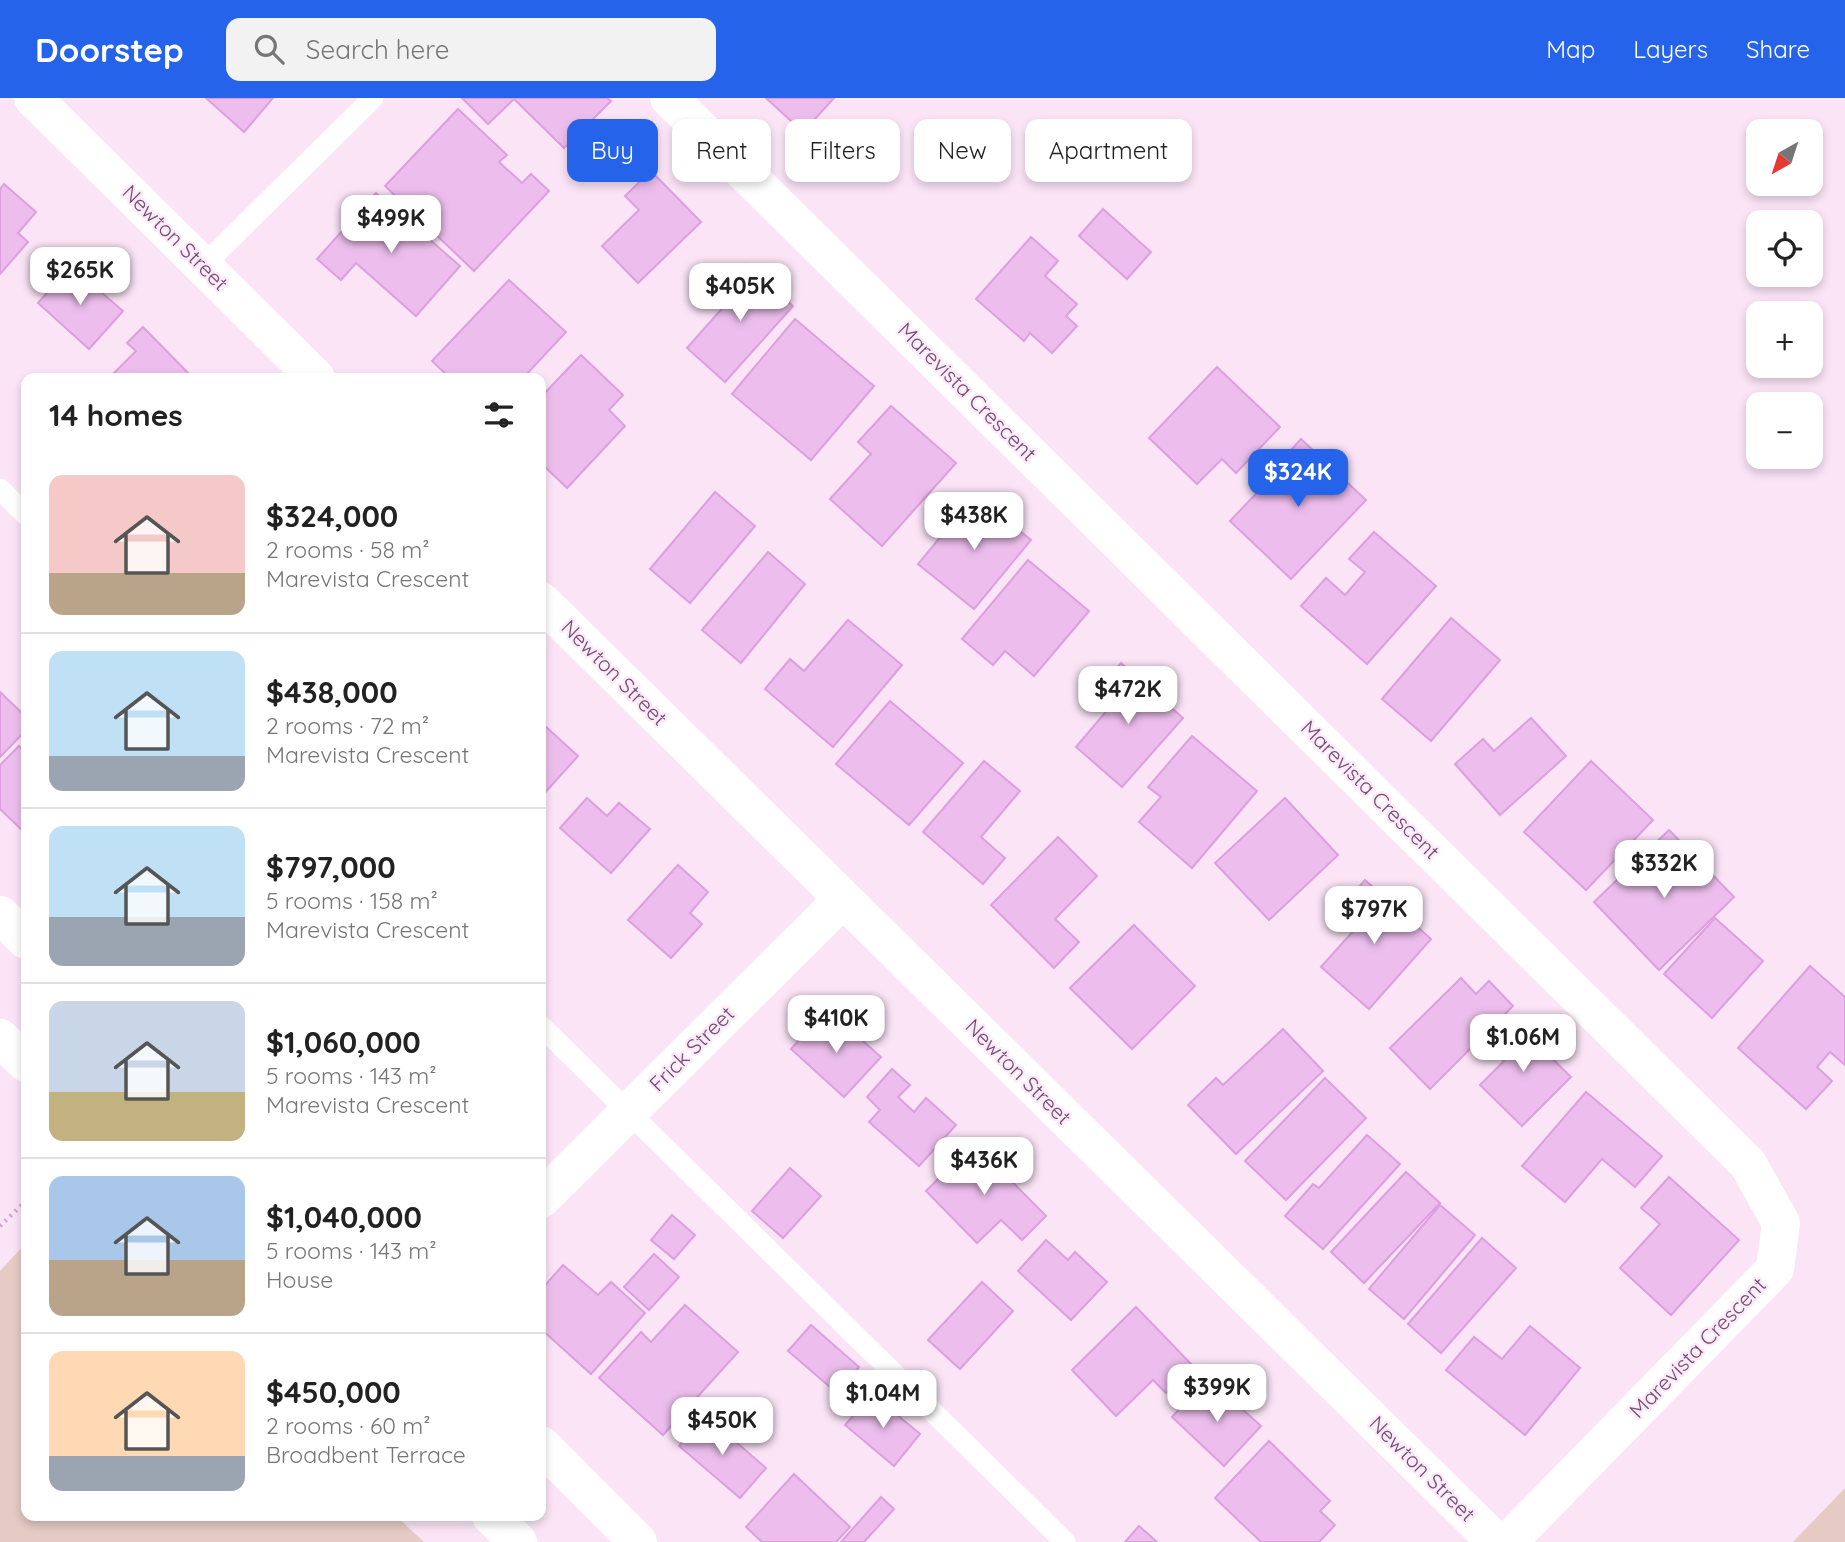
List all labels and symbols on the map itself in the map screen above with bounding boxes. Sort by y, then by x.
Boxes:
north arrow [1746,119,1824,196]
street label: Newton Street [117,179,234,296]
pin: $499K [342,195,440,255]
pin: $265K [31,248,129,307]
pin: $405K [691,264,789,323]
street label: Marevista Crescent [893,316,1043,466]
pin: $324K [1249,450,1347,509]
pin: $438K [925,492,1023,552]
street label: Newton Street [556,614,673,731]
pin: $472K [1079,666,1177,726]
street label: Marevista Crescent [1296,714,1446,864]
pin: $332K [1615,840,1713,900]
pin: $797K [1325,886,1423,946]
pin: $410K [787,996,885,1055]
street label: Frick Street [643,1000,739,1096]
street label: Newton Street [960,1013,1077,1130]
pin: $1.06M [1466,1014,1580,1074]
pin: $436K [935,1138,1033,1197]
street label: Marevista Crescent [1623,1272,1771,1423]
pin: $399K [1168,1364,1266,1424]
pin: $1.04M [826,1370,940,1430]
pin: $450K [673,1398,771,1457]
street label: Newton Street [1364,1410,1481,1527]

